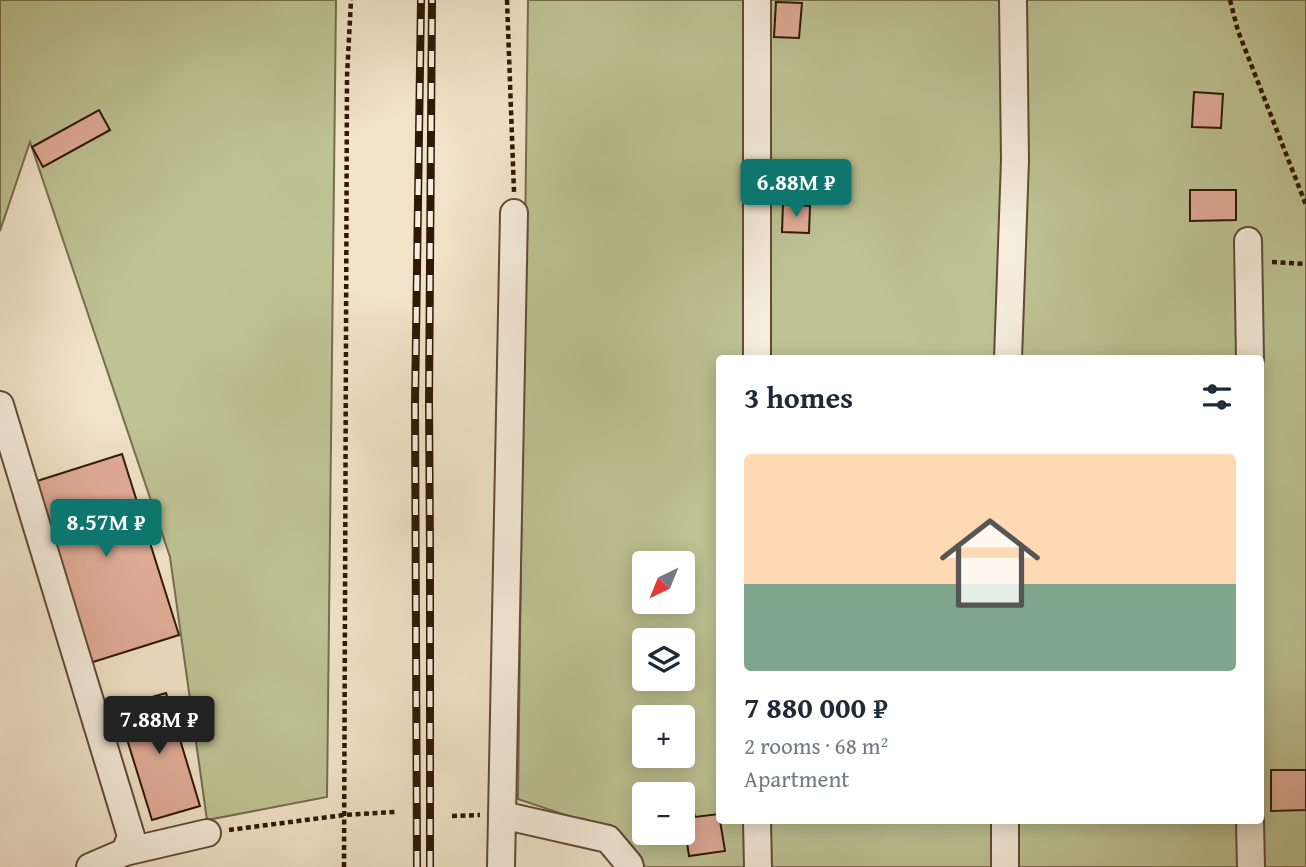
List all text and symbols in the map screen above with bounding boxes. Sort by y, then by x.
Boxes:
pin: 6.88M ₽ [731,160,861,219]
text: 6.88M ₽ [756,165,836,198]
text: 3 homes [744,375,853,419]
icon: filters [1198,378,1236,416]
pin: 8.57M ₽ [41,500,171,559]
icon: home [927,500,1053,626]
text: 8.57M ₽ [66,505,146,538]
north arrow [632,551,695,614]
map controls [632,551,695,845]
button: layers [632,628,695,691]
text: 7 880 000 ₽ [744,685,888,729]
pin: 7.88M ₽ [94,696,224,756]
text: 7.88M ₽ [119,702,199,735]
button: + [632,705,695,768]
text: 2 rooms · 68 m² [744,729,888,762]
text: Apartment [744,762,849,795]
button: − [632,782,695,845]

